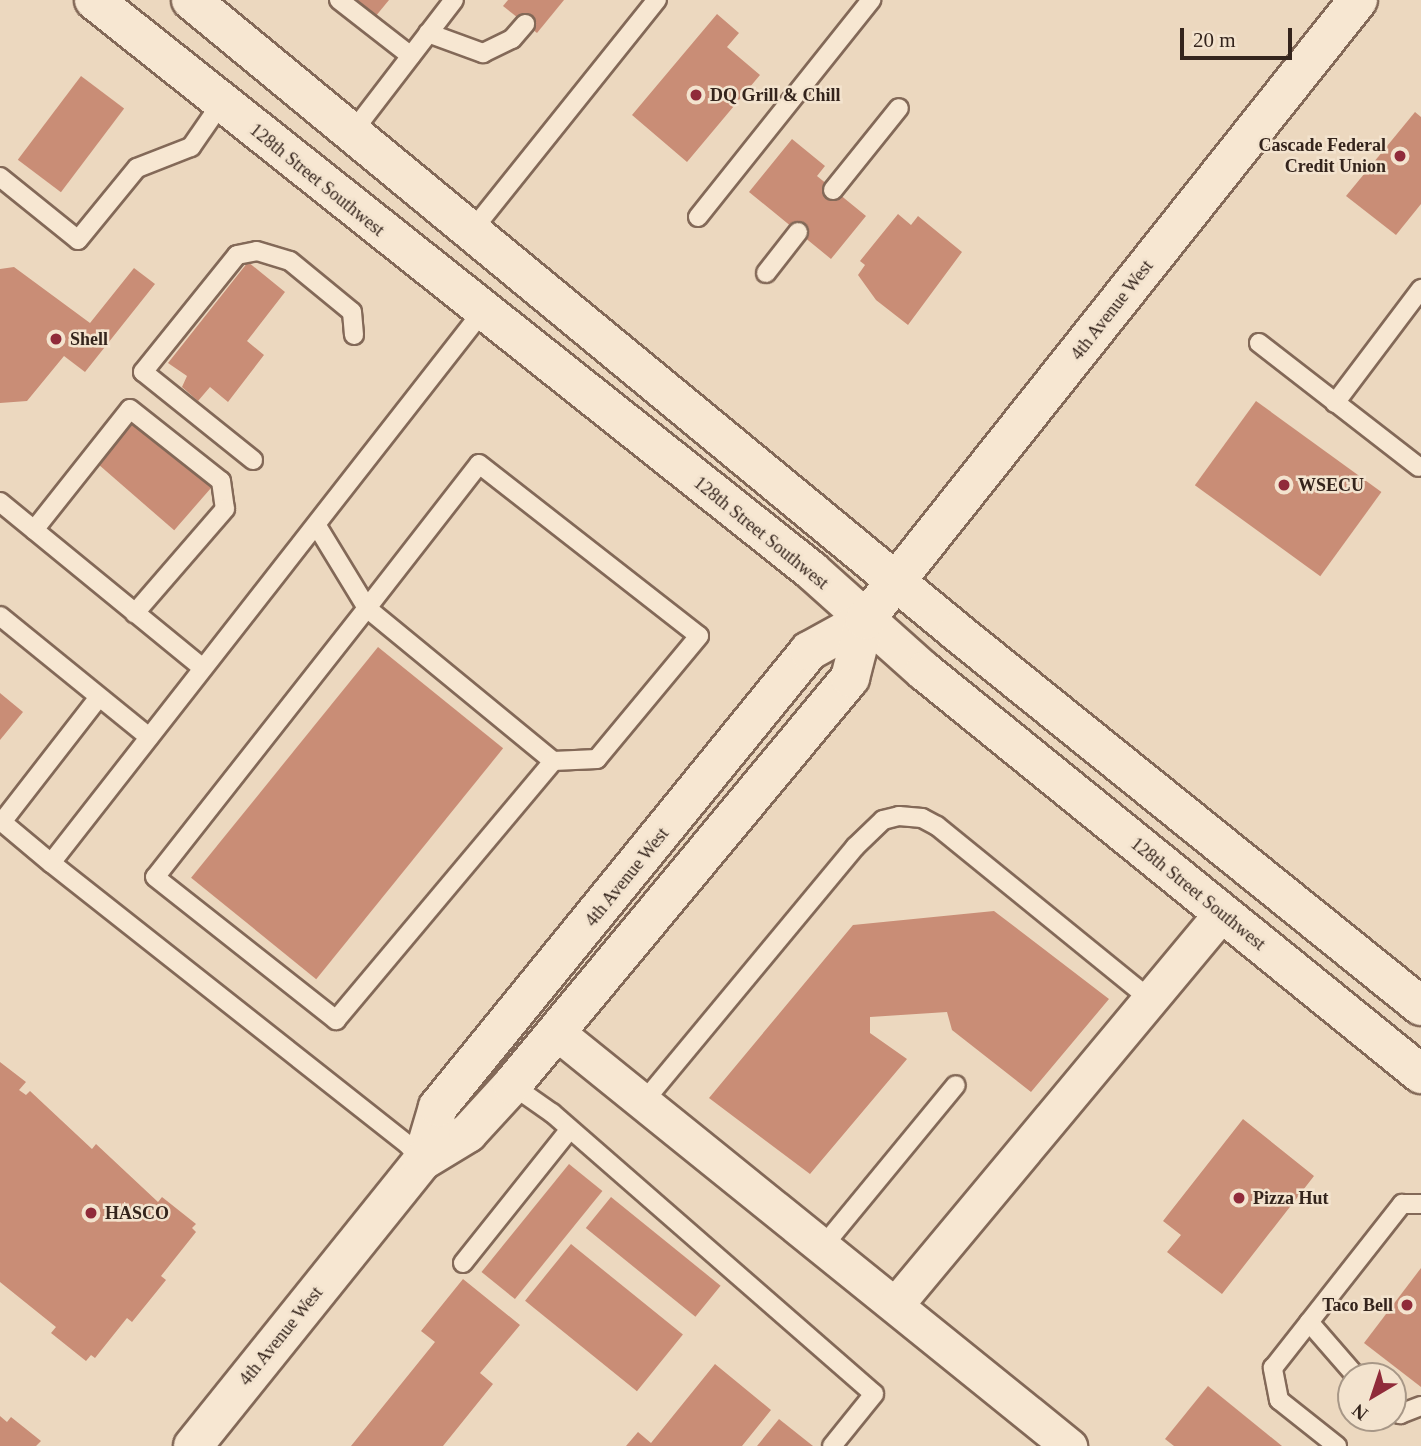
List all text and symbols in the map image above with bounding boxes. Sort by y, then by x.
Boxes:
scale bar [1183,14,1295,58]
text: 20 m [1193,28,1236,52]
place label: DQ Grill & Chill [710,84,841,106]
marker: DQ Grill & Chill [688,87,704,103]
street label: 128th Street Southwest [245,119,389,241]
place label: Cascade Federal Credit Union [1259,135,1386,178]
marker: Cascade Federal Credit Union [1392,148,1408,164]
street label: 4th Avenue West [1066,255,1158,365]
place label: Shell [70,328,108,350]
marker: Shell [48,331,64,347]
street label: 128th Street Southwest [689,472,833,594]
place label: WSECU [1298,474,1364,496]
marker: WSECU [1276,477,1292,493]
street label: 4th Avenue West [580,823,674,931]
street label: 128th Street Southwest [1126,833,1270,955]
place label: Pizza Hut [1253,1187,1328,1209]
marker: Pizza Hut [1231,1190,1247,1206]
place label: HASCO [105,1202,169,1224]
marker: HASCO [83,1205,99,1221]
street label: 4th Avenue West [234,1282,328,1390]
place label: Taco Bell [1322,1294,1393,1316]
marker: Taco Bell [1399,1297,1415,1313]
north arrow [1337,1362,1407,1432]
text: N [1348,1400,1372,1425]

